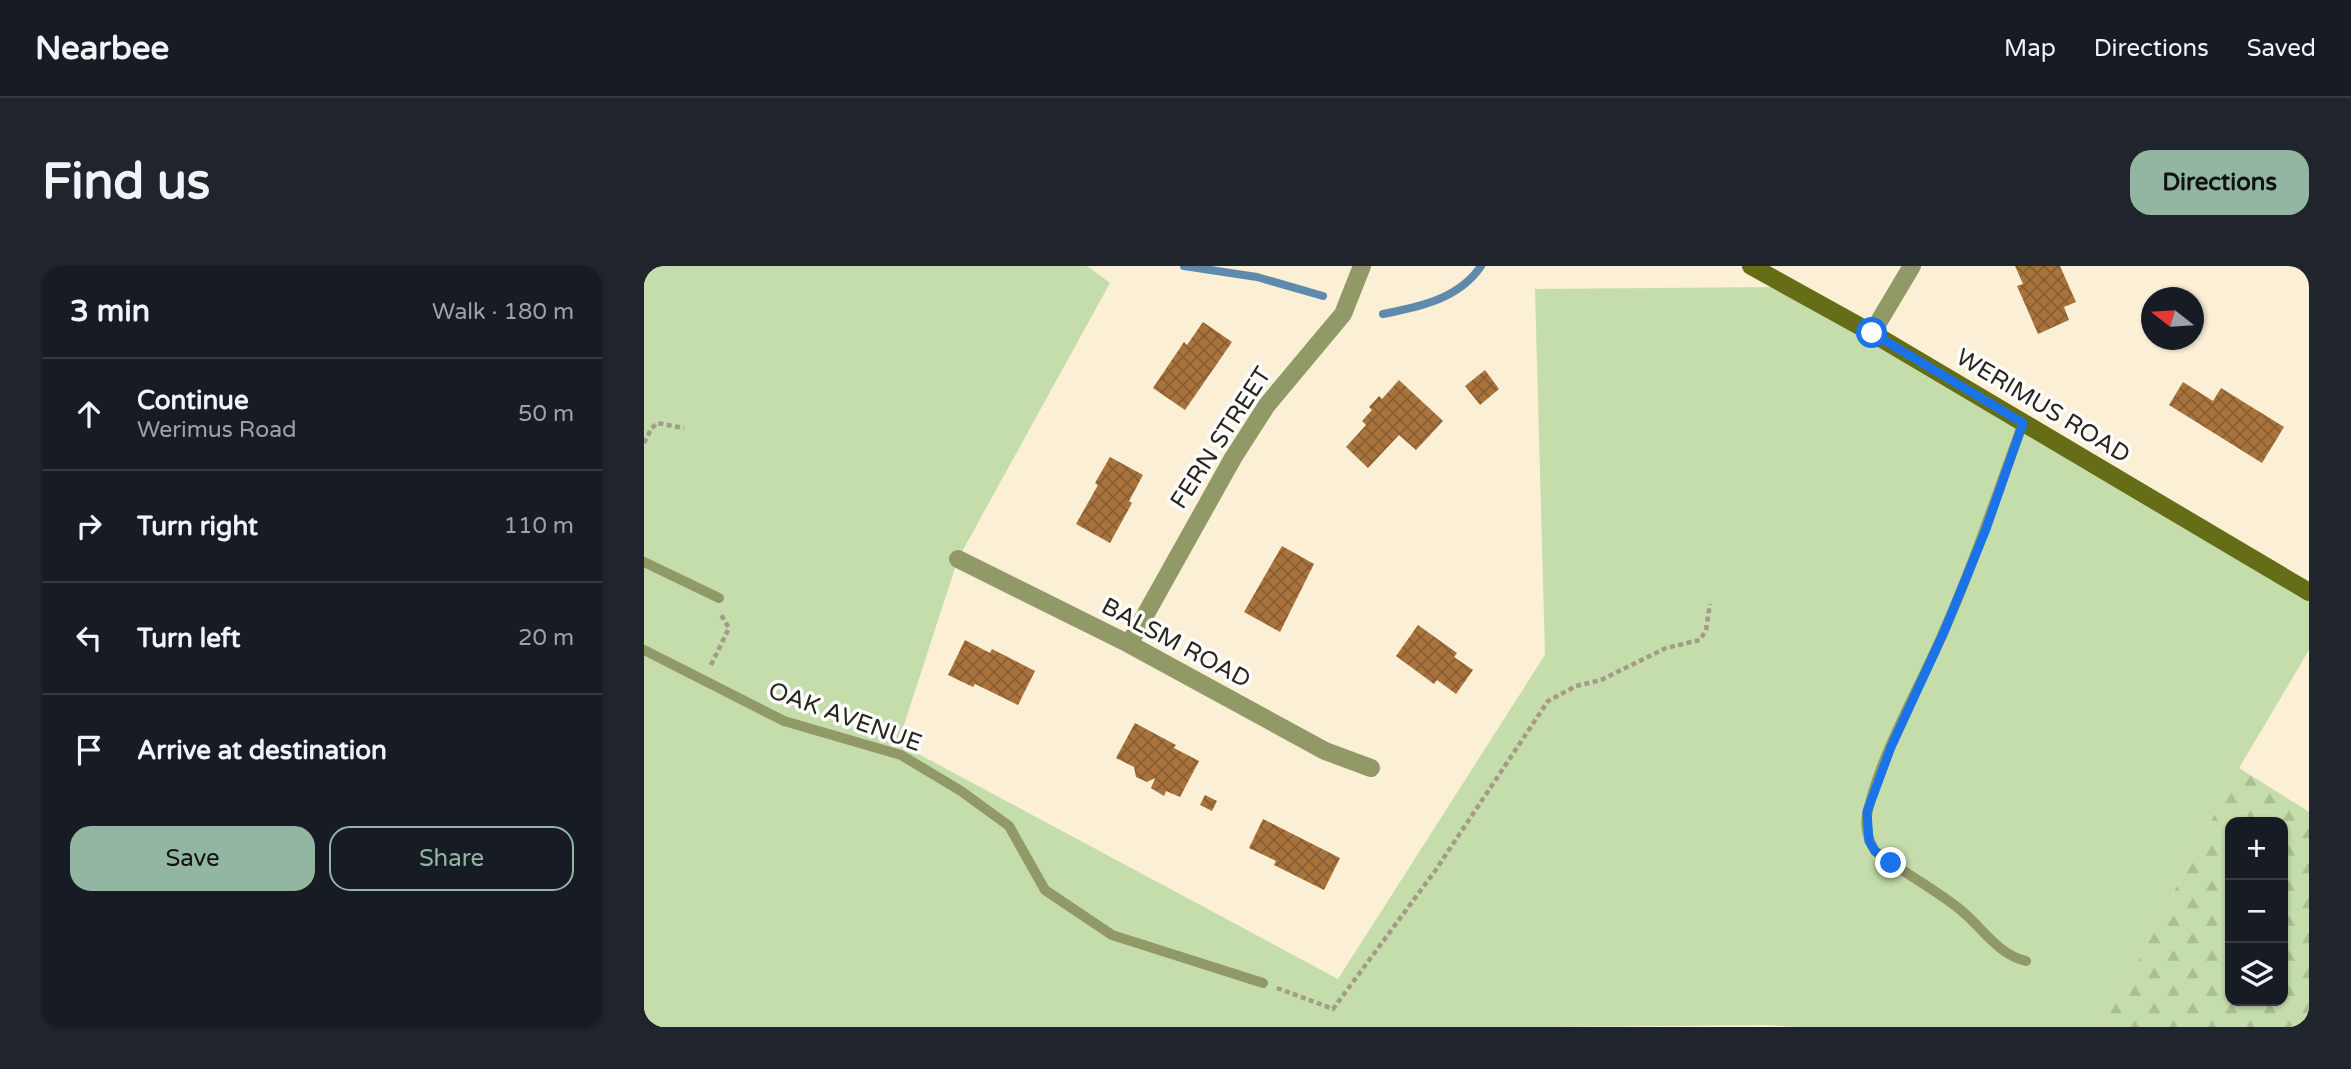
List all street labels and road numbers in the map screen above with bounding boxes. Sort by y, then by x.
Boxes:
street label: WERIMUS ROAD [1951,343,2135,469]
street label: FERN STREET [1164,361,1278,514]
street label: BALSM ROAD [1096,592,1256,694]
street label: OAK AVENUE [764,676,926,758]

